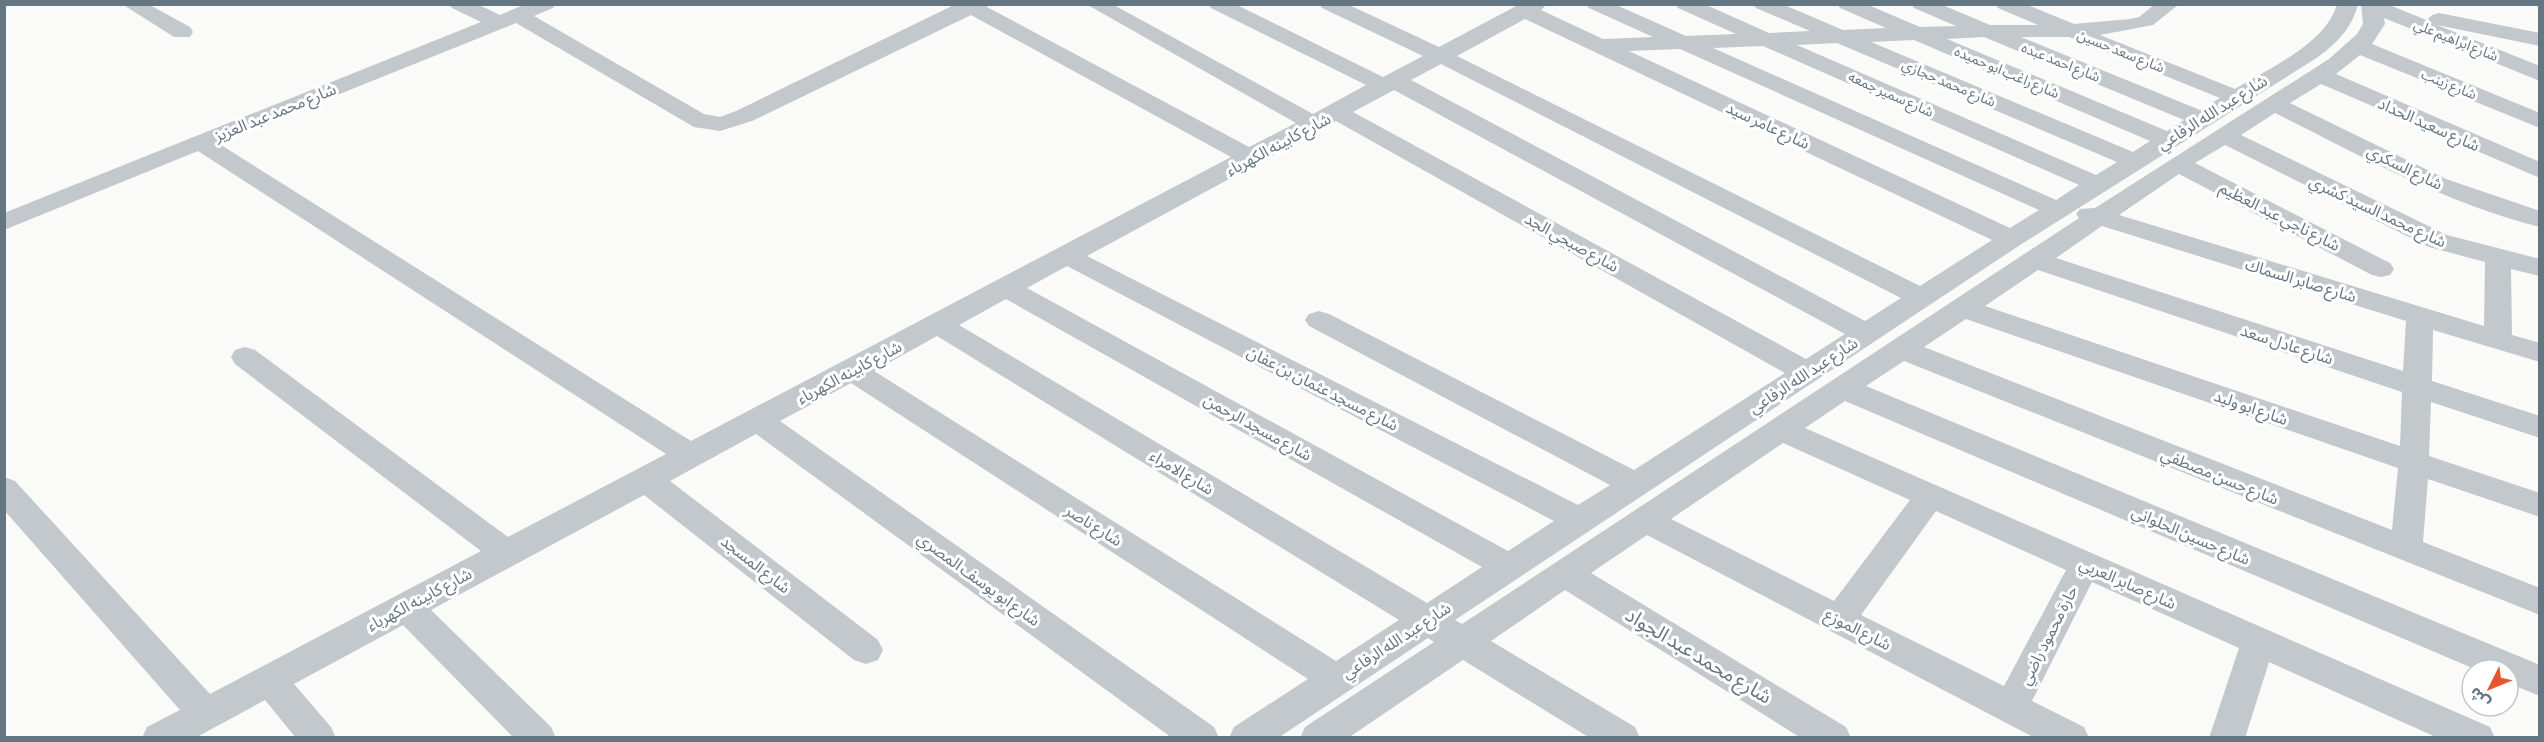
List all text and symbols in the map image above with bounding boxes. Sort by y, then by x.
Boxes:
street label: شارع ابراهيم علي [2410,16,2500,67]
street label: شارع سعد حسين [2074,26,2167,79]
street label: شارع احمد عبده [2018,39,2103,88]
street label: شارع راغب ابو حميده [1951,43,2062,104]
street label: شارع محمد حجازي [1899,56,1998,113]
street label: شارع زينب [2418,66,2479,105]
street label: شارع سمير جمعه [1845,68,1936,123]
street label: شارع عبد الله الرفاعي [2154,71,2272,156]
street label: شارع محمد عبد العزيز [211,79,340,149]
street label: شارع سعيد الحداد [2374,94,2482,158]
street label: شارع عامر سيد [1722,98,1813,156]
street label: شارع كابينه الكهرباء [1223,109,1335,183]
street label: شارع السكري [2363,141,2446,197]
street label: شارع محمد السيد كشري [2305,171,2449,254]
street label: شارع ناجي عبد العظيم [2215,178,2343,258]
street label: شارع صبحي الجد [1520,209,1622,279]
street label: شارع صابر السماك [2242,255,2359,309]
street label: شارع عادل سعد [2237,321,2336,371]
street label: شارع عبد الله الرفاعي [1745,333,1863,420]
street label: شارع كابينه الكهرباء [794,337,906,411]
street label: شارع مسجد عثمان بن عفان [1243,342,1402,438]
street label: شارع ابو وليد [2210,386,2290,432]
street label: شارع مسجد الرحمن [1199,390,1315,468]
street label: شارع حسن مصطفي [2157,444,2281,511]
street label: شارع الامراء [1145,446,1217,501]
street label: شارع ناصر [1059,500,1126,553]
street label: شارع حسين الحلواني [2128,502,2253,572]
street label: شارع ابو يوسف المصري [912,529,1044,633]
street label: شارع المسجد [715,531,794,600]
street label: شارع صابر العربي [2075,554,2179,616]
street label: شارع كابينه الكهرباء [364,564,476,638]
street label: حارة محمود راضي [2015,582,2084,689]
street label: شارع عبد الله الرفاعي [1338,598,1456,685]
street label: شارع محمد عبد الجواد [1620,602,1776,711]
street label: شارع الموزع [1820,605,1894,657]
north arrow [2460,658,2520,718]
text: ش [2465,683,2494,712]

